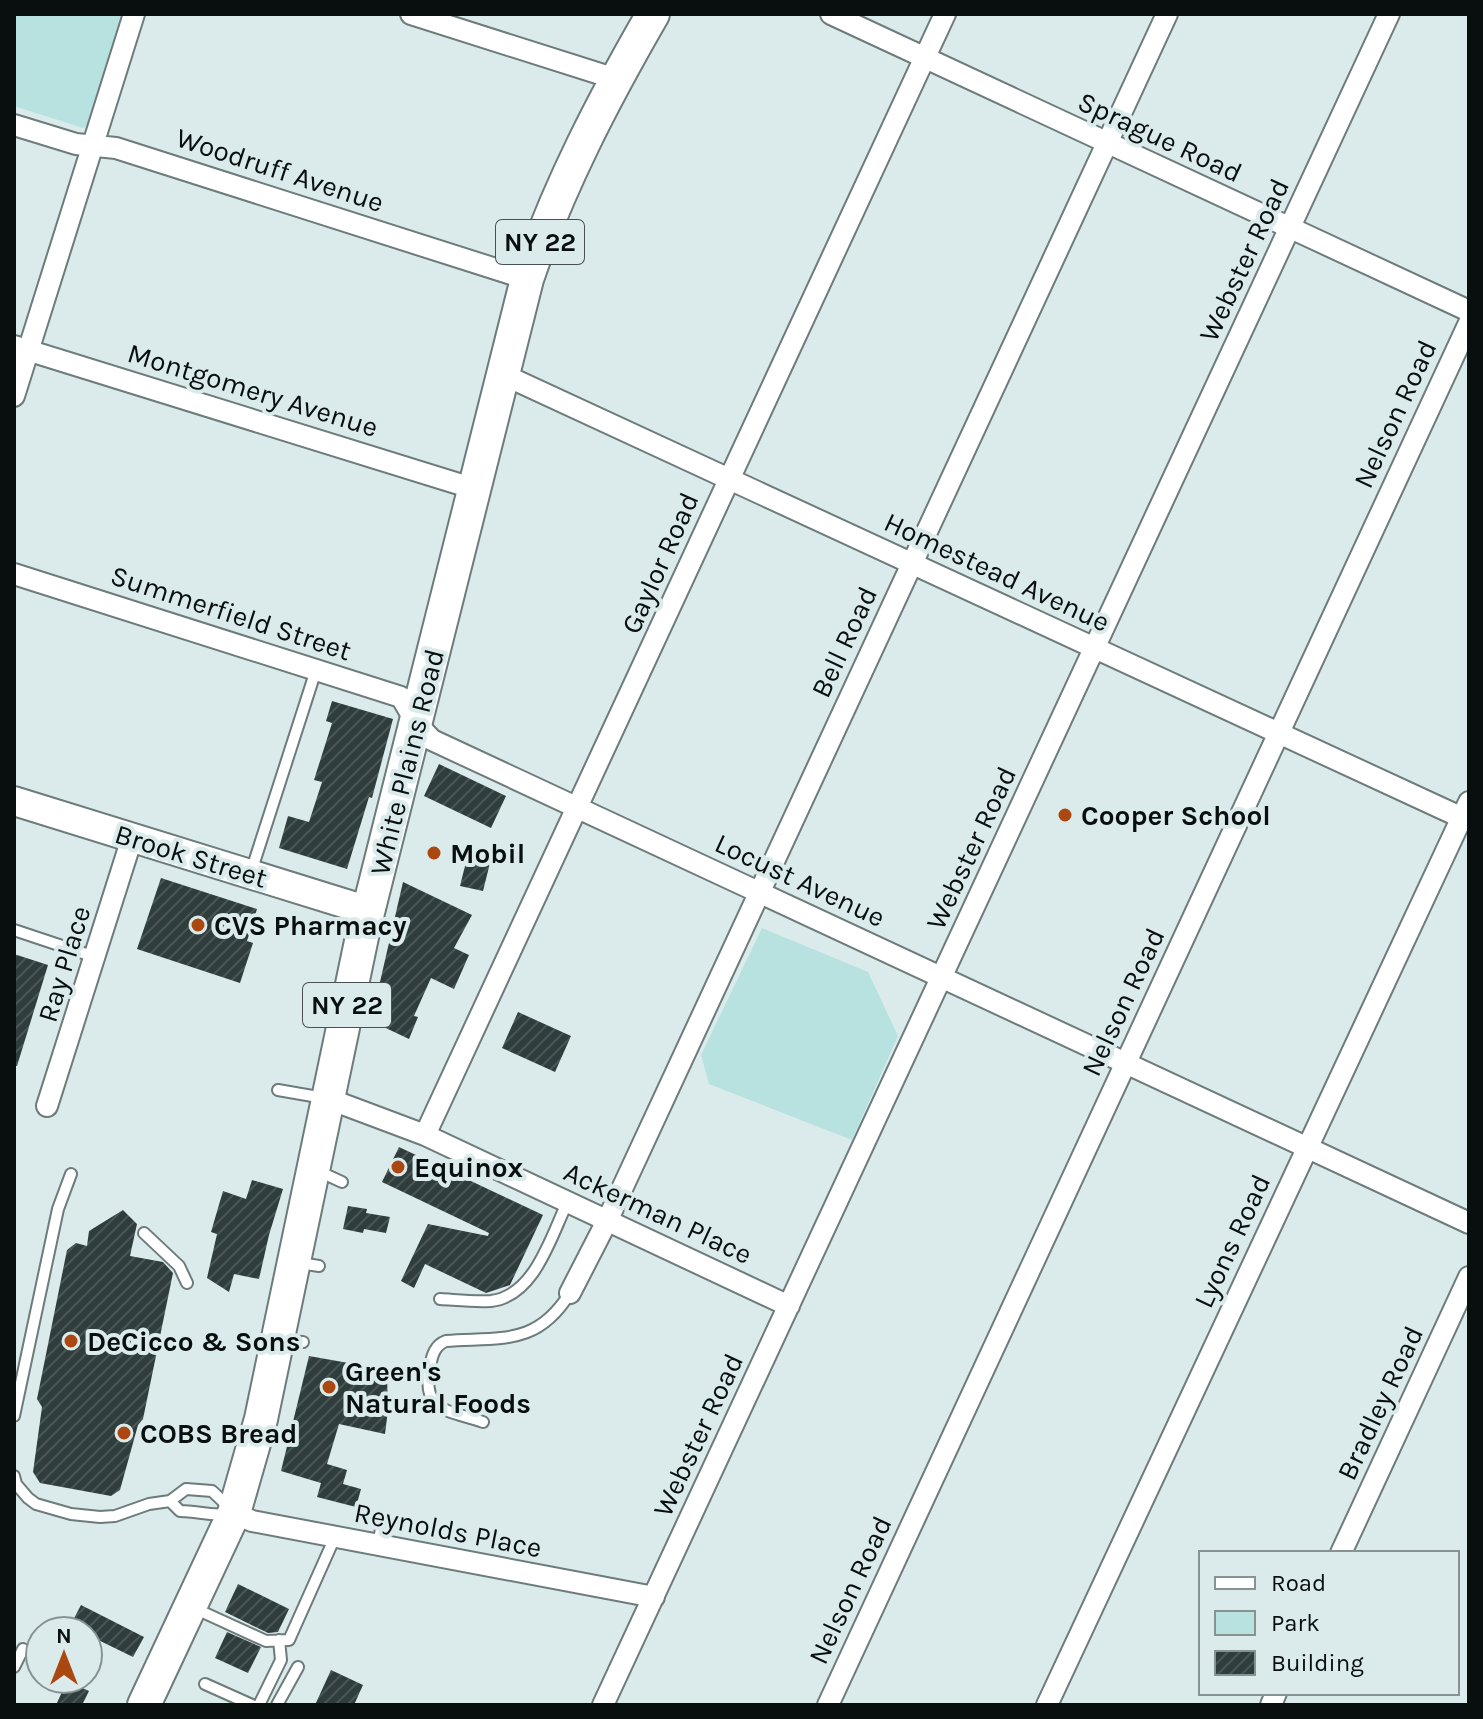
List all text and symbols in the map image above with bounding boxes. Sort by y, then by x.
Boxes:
street label: Sprague Road [1073,85,1247,189]
street label: Woodruff Avenue [172,121,388,219]
street label: Webster Road [1192,173,1296,347]
road number: NY 22 [496,220,584,264]
street label: Nelson Road [1346,335,1444,493]
street label: Montgomery Avenue [124,336,382,444]
street label: Gaylor Road [614,487,706,639]
street label: Homestead Avenue [879,505,1115,639]
street label: Summerfield Street [107,559,355,667]
street label: Bell Road [804,581,884,703]
street label: White Plains Road [363,646,451,878]
street label: Webster Road [919,761,1023,935]
place label: Cooper School [1081,799,1271,832]
marker: Cooper School [1056,806,1074,824]
street label: Brook Street [111,817,271,895]
street label: Locust Avenue [710,826,890,934]
place label: Mobil [450,837,525,870]
marker: Mobil [425,844,443,862]
street label: Ray Place [31,902,97,1026]
place label: CVS Pharmacy [214,909,407,942]
marker: CVS Pharmacy [189,916,207,934]
street label: Nelson Road [1074,923,1172,1081]
road number: NY 22 [303,983,391,1027]
place label: Equinox [414,1151,524,1184]
street label: Ackerman Place [559,1155,757,1271]
marker: Equinox [389,1158,407,1176]
street label: Lyons Road [1187,1169,1277,1313]
street label: Bradley Road [1330,1321,1430,1485]
place label: DeCicco & Sons [87,1325,301,1358]
marker: DeCicco & Sons [62,1332,80,1350]
street label: Webster Road [646,1348,750,1522]
place label: Green's Natural Foods [345,1355,531,1420]
marker: Green's Natural Foods [320,1378,338,1396]
place label: COBS Bread [140,1417,297,1450]
marker: COBS Bread [115,1424,133,1442]
street label: Reynolds Place [352,1496,544,1564]
street label: Nelson Road [801,1511,899,1669]
legend [1199,1551,1459,1695]
text: Road [1271,1569,1326,1597]
text: Park [1271,1609,1320,1637]
north arrow [24,1615,104,1695]
text: N [56,1623,72,1649]
text: Building [1271,1649,1364,1677]

